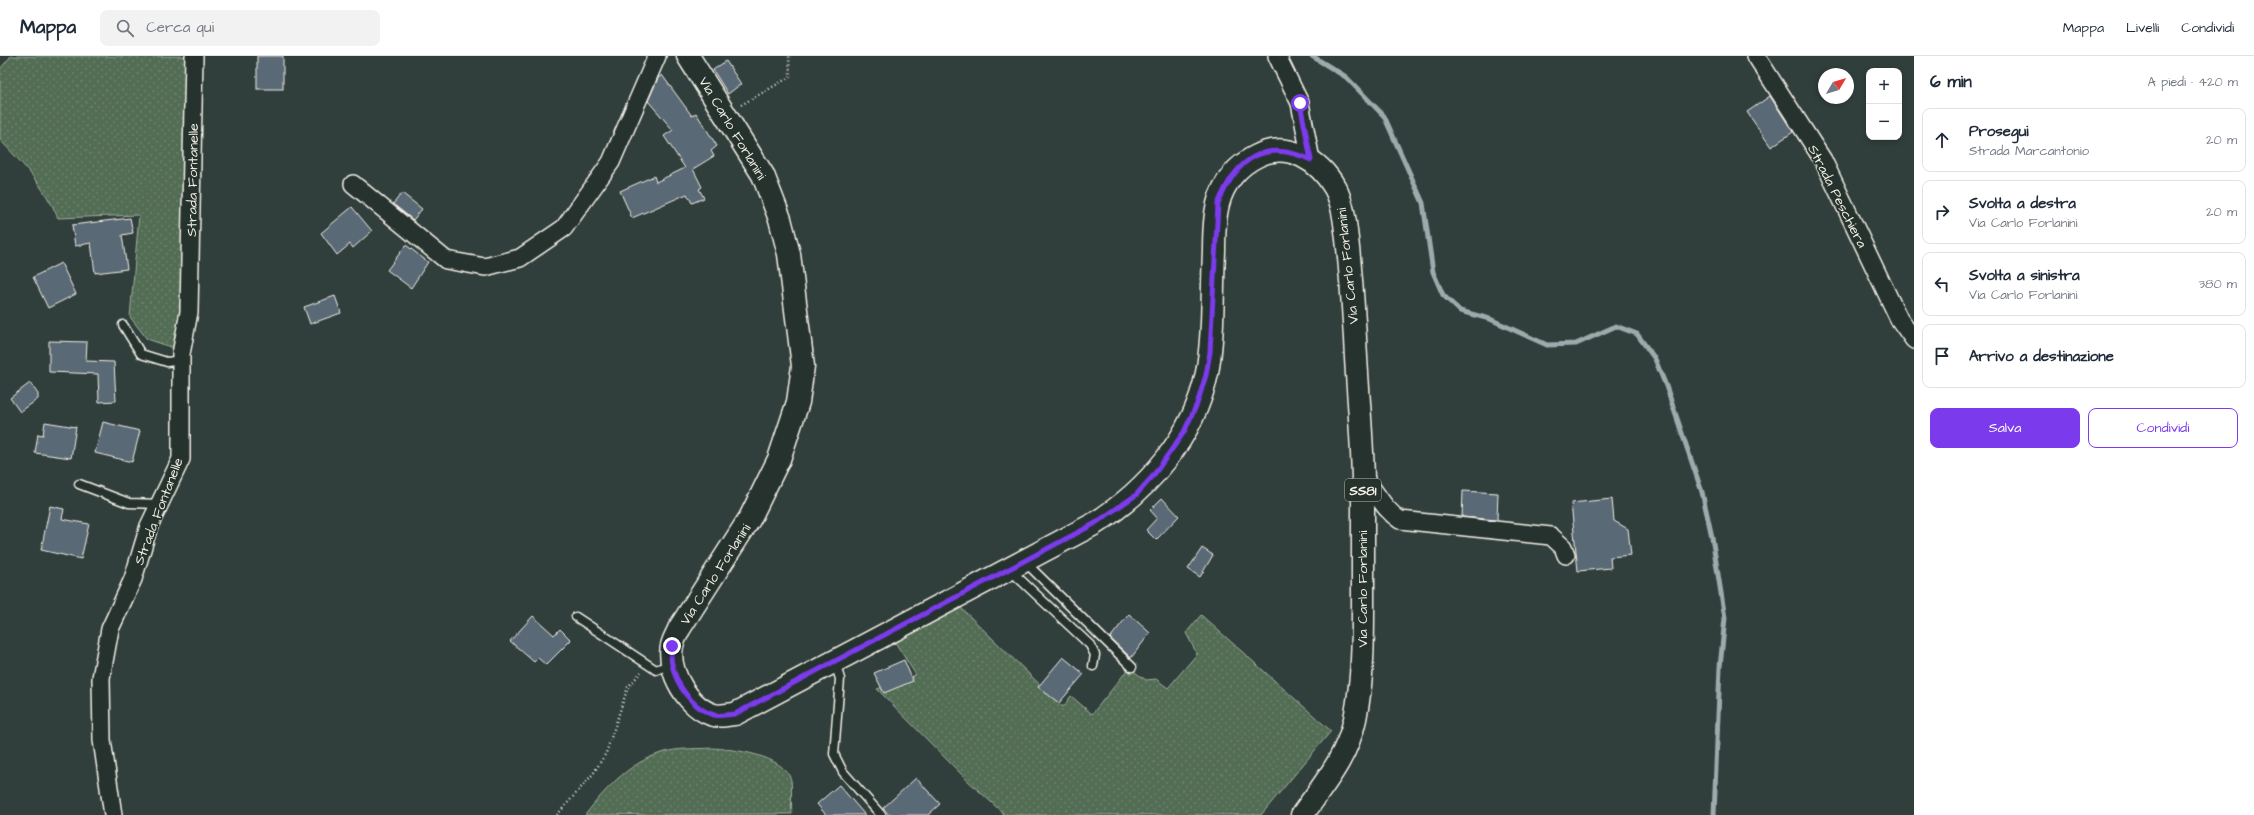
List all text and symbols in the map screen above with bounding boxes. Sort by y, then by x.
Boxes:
search box [100,10,380,46]
text: Mappa [20,14,76,41]
icon: search [114,17,136,39]
text: Cerca qui [146,17,214,38]
text: Mappa [2063,18,2104,38]
text: Livelli [2126,18,2159,38]
text: Condividi [2181,18,2234,38]
north arrow [1818,68,1854,104]
map controls [1866,68,1902,140]
button: + [1866,68,1902,104]
text: 6 min [1930,70,1972,94]
street label: Via Carlo Forlanini [693,73,771,184]
text: A piedi · 420 m [2148,73,2238,91]
route start [1291,94,1309,112]
button: − [1866,104,1902,140]
text: Prosegui [1969,121,2029,142]
street label: Strada Fontanelle [182,123,204,237]
icon: ahead [1931,129,1953,151]
text: 20 m [2206,131,2237,149]
street label: Strada Peschiera [1802,141,1872,251]
text: Strada Marcantonio [1969,142,2089,160]
text: Svolta a destra [1969,193,2076,214]
icon: right [1931,201,1953,223]
text: 20 m [2206,203,2237,221]
street label: Via Carlo Forlanini [1332,207,1364,325]
text: Via Carlo Forlanini [1969,214,2078,232]
text: Svolta a sinistra [1969,265,2080,286]
icon: left [1931,273,1953,295]
text: 380 m [2198,275,2237,293]
text: Via Carlo Forlanini [1969,286,2078,304]
icon: arrive [1931,345,1953,367]
text: Arrivo a destinazione [1969,346,2114,367]
button: Salva [1930,408,2080,448]
button: Condividi [2088,408,2238,448]
street label: Strada Fontanelle [129,454,189,568]
road number: SS81 [1345,479,1381,501]
street label: Via Carlo Forlanini [676,520,756,629]
street label: Via Carlo Forlanini [1353,531,1373,647]
route end [663,637,681,655]

